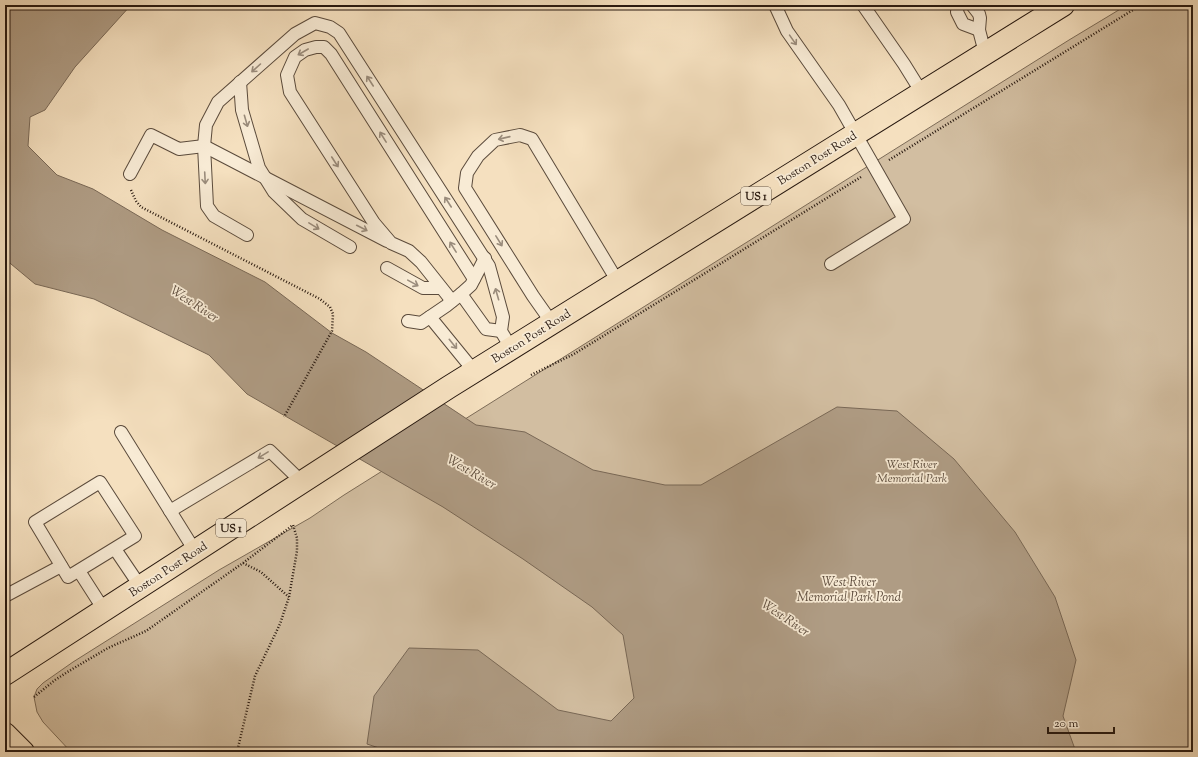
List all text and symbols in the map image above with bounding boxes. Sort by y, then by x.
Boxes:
one-way arrow [789,34,797,45]
one-way arrow [297,49,309,56]
one-way arrow [251,63,261,73]
one-way arrow [366,76,374,87]
one-way arrow [242,114,250,127]
street label: Boston Post Road [774,127,861,190]
one-way arrow [379,131,387,143]
one-way arrow [498,135,511,143]
one-way arrow [331,156,339,167]
one-way arrow [201,171,209,184]
road number: US 1 [741,187,771,205]
one-way arrow [444,196,452,208]
one-way arrow [308,222,319,230]
one-way arrow [356,225,368,233]
one-way arrow [495,235,503,247]
one-way arrow [449,241,457,252]
one-way arrow [407,279,419,287]
water label: West River [166,282,222,327]
one-way arrow [493,288,500,301]
street label: Boston Post Road [488,305,575,368]
one-way arrow [448,338,457,349]
water label: West River [443,451,499,494]
one-way arrow [257,452,269,460]
park label: West River Memorial Park [877,456,948,488]
road number: US 1 [216,519,246,537]
street label: Boston Post Road [126,538,212,602]
water label: West River Memorial Park Pond [797,574,902,607]
water label: West River [757,596,813,642]
scale bar [1048,709,1114,735]
text: 20 m [1054,715,1079,733]

